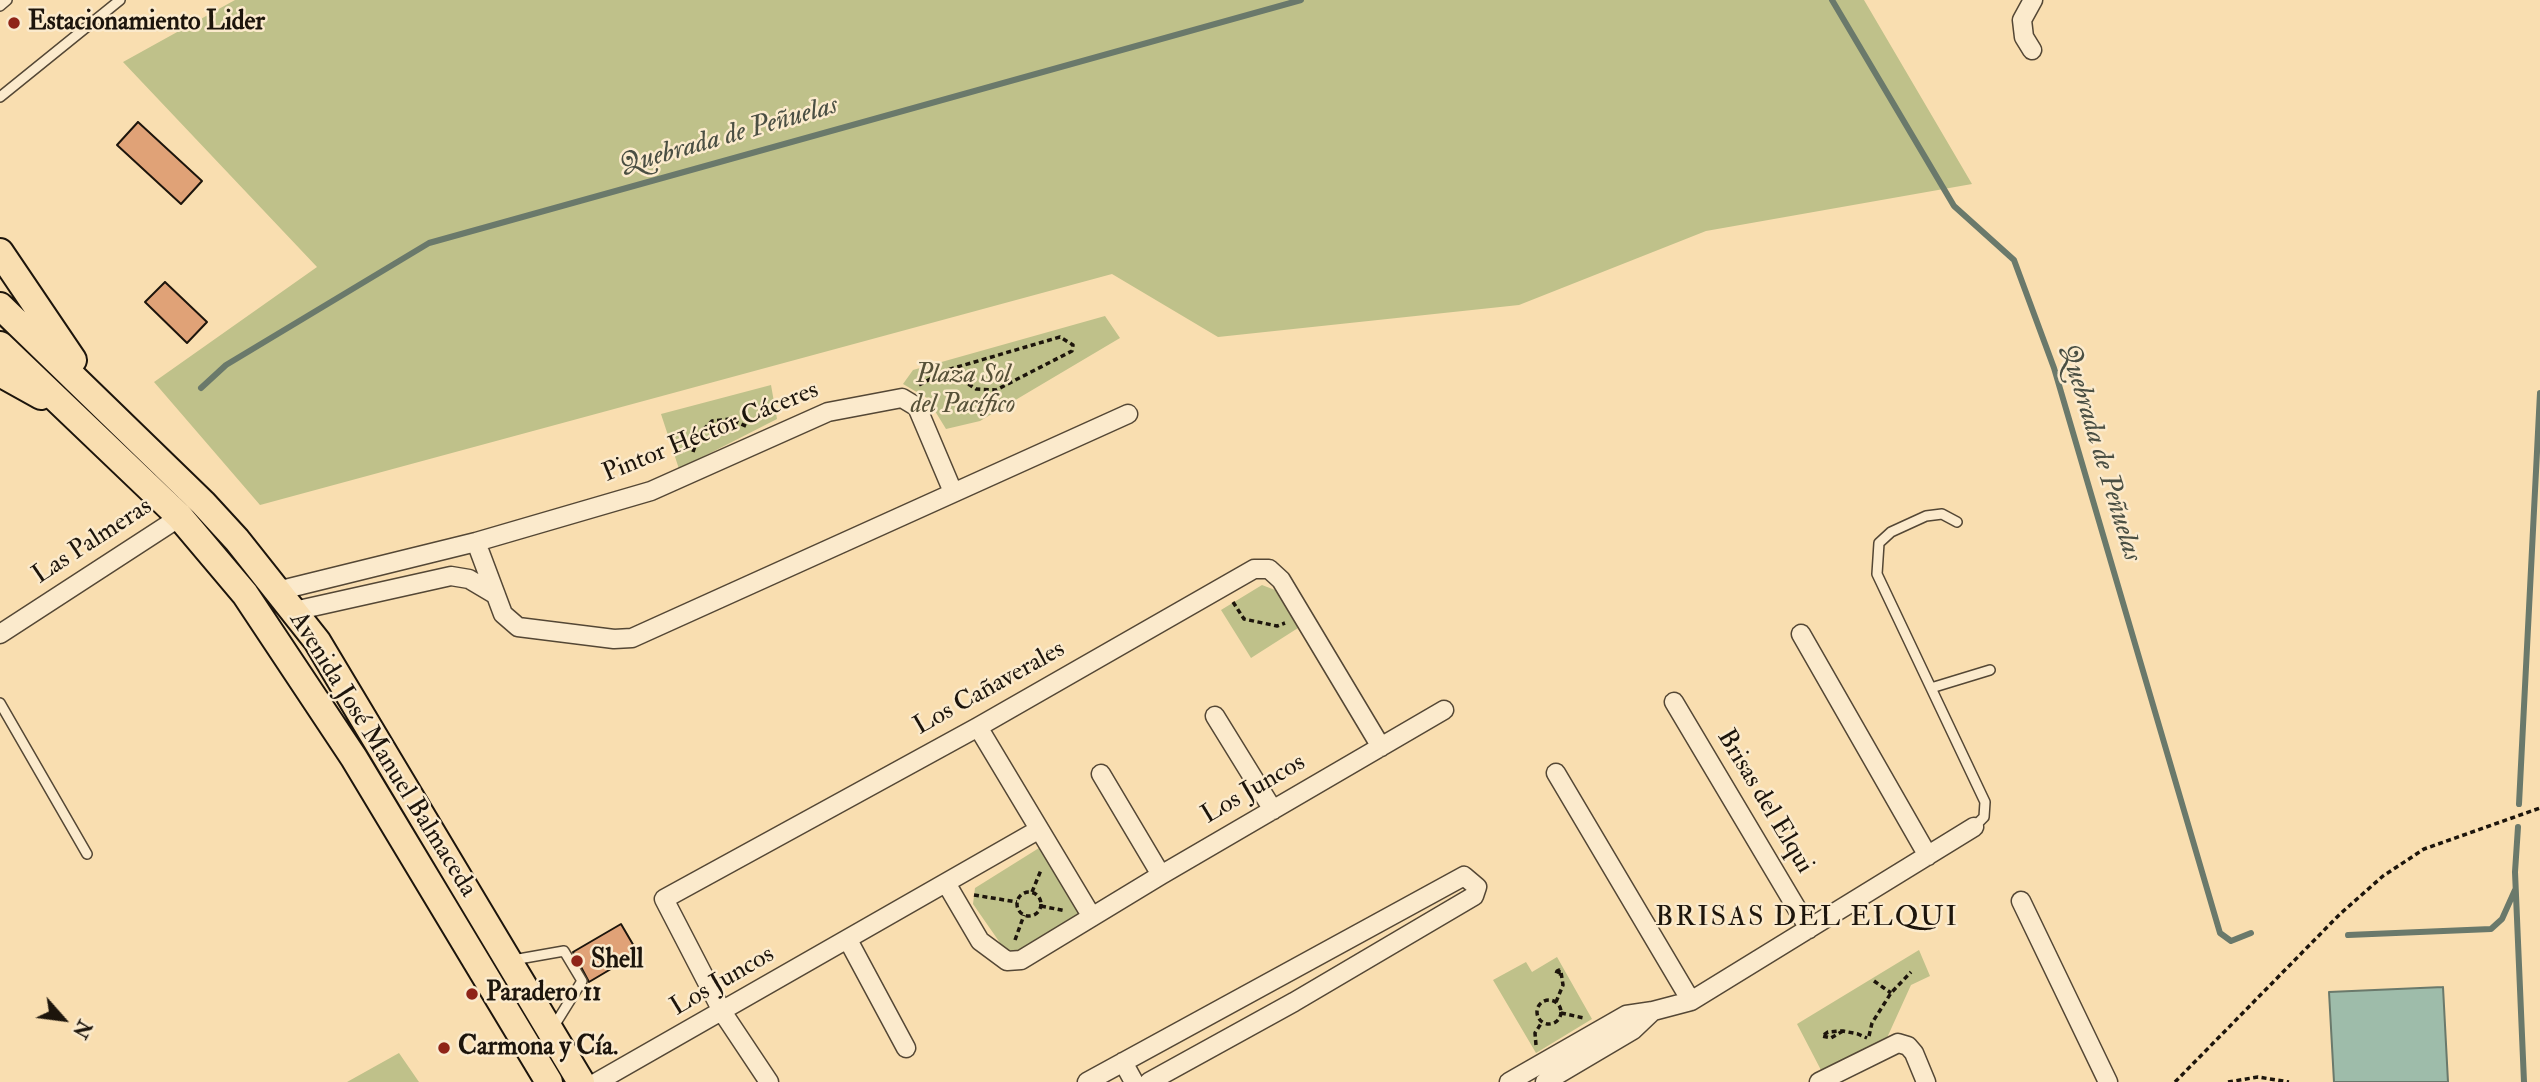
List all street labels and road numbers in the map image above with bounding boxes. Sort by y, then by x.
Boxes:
street label: Pintor Héctor Cáceres [599,375,823,491]
street label: Las Palmeras [27,492,159,592]
street label: Avenida José Manuel Balmaceda [281,607,483,903]
street label: Los Cañaverales [909,635,1071,743]
street label: Brisas del Elqui [1709,724,1819,880]
street label: Los Juncos [1197,748,1311,832]
street label: Los Juncos [666,940,780,1024]

